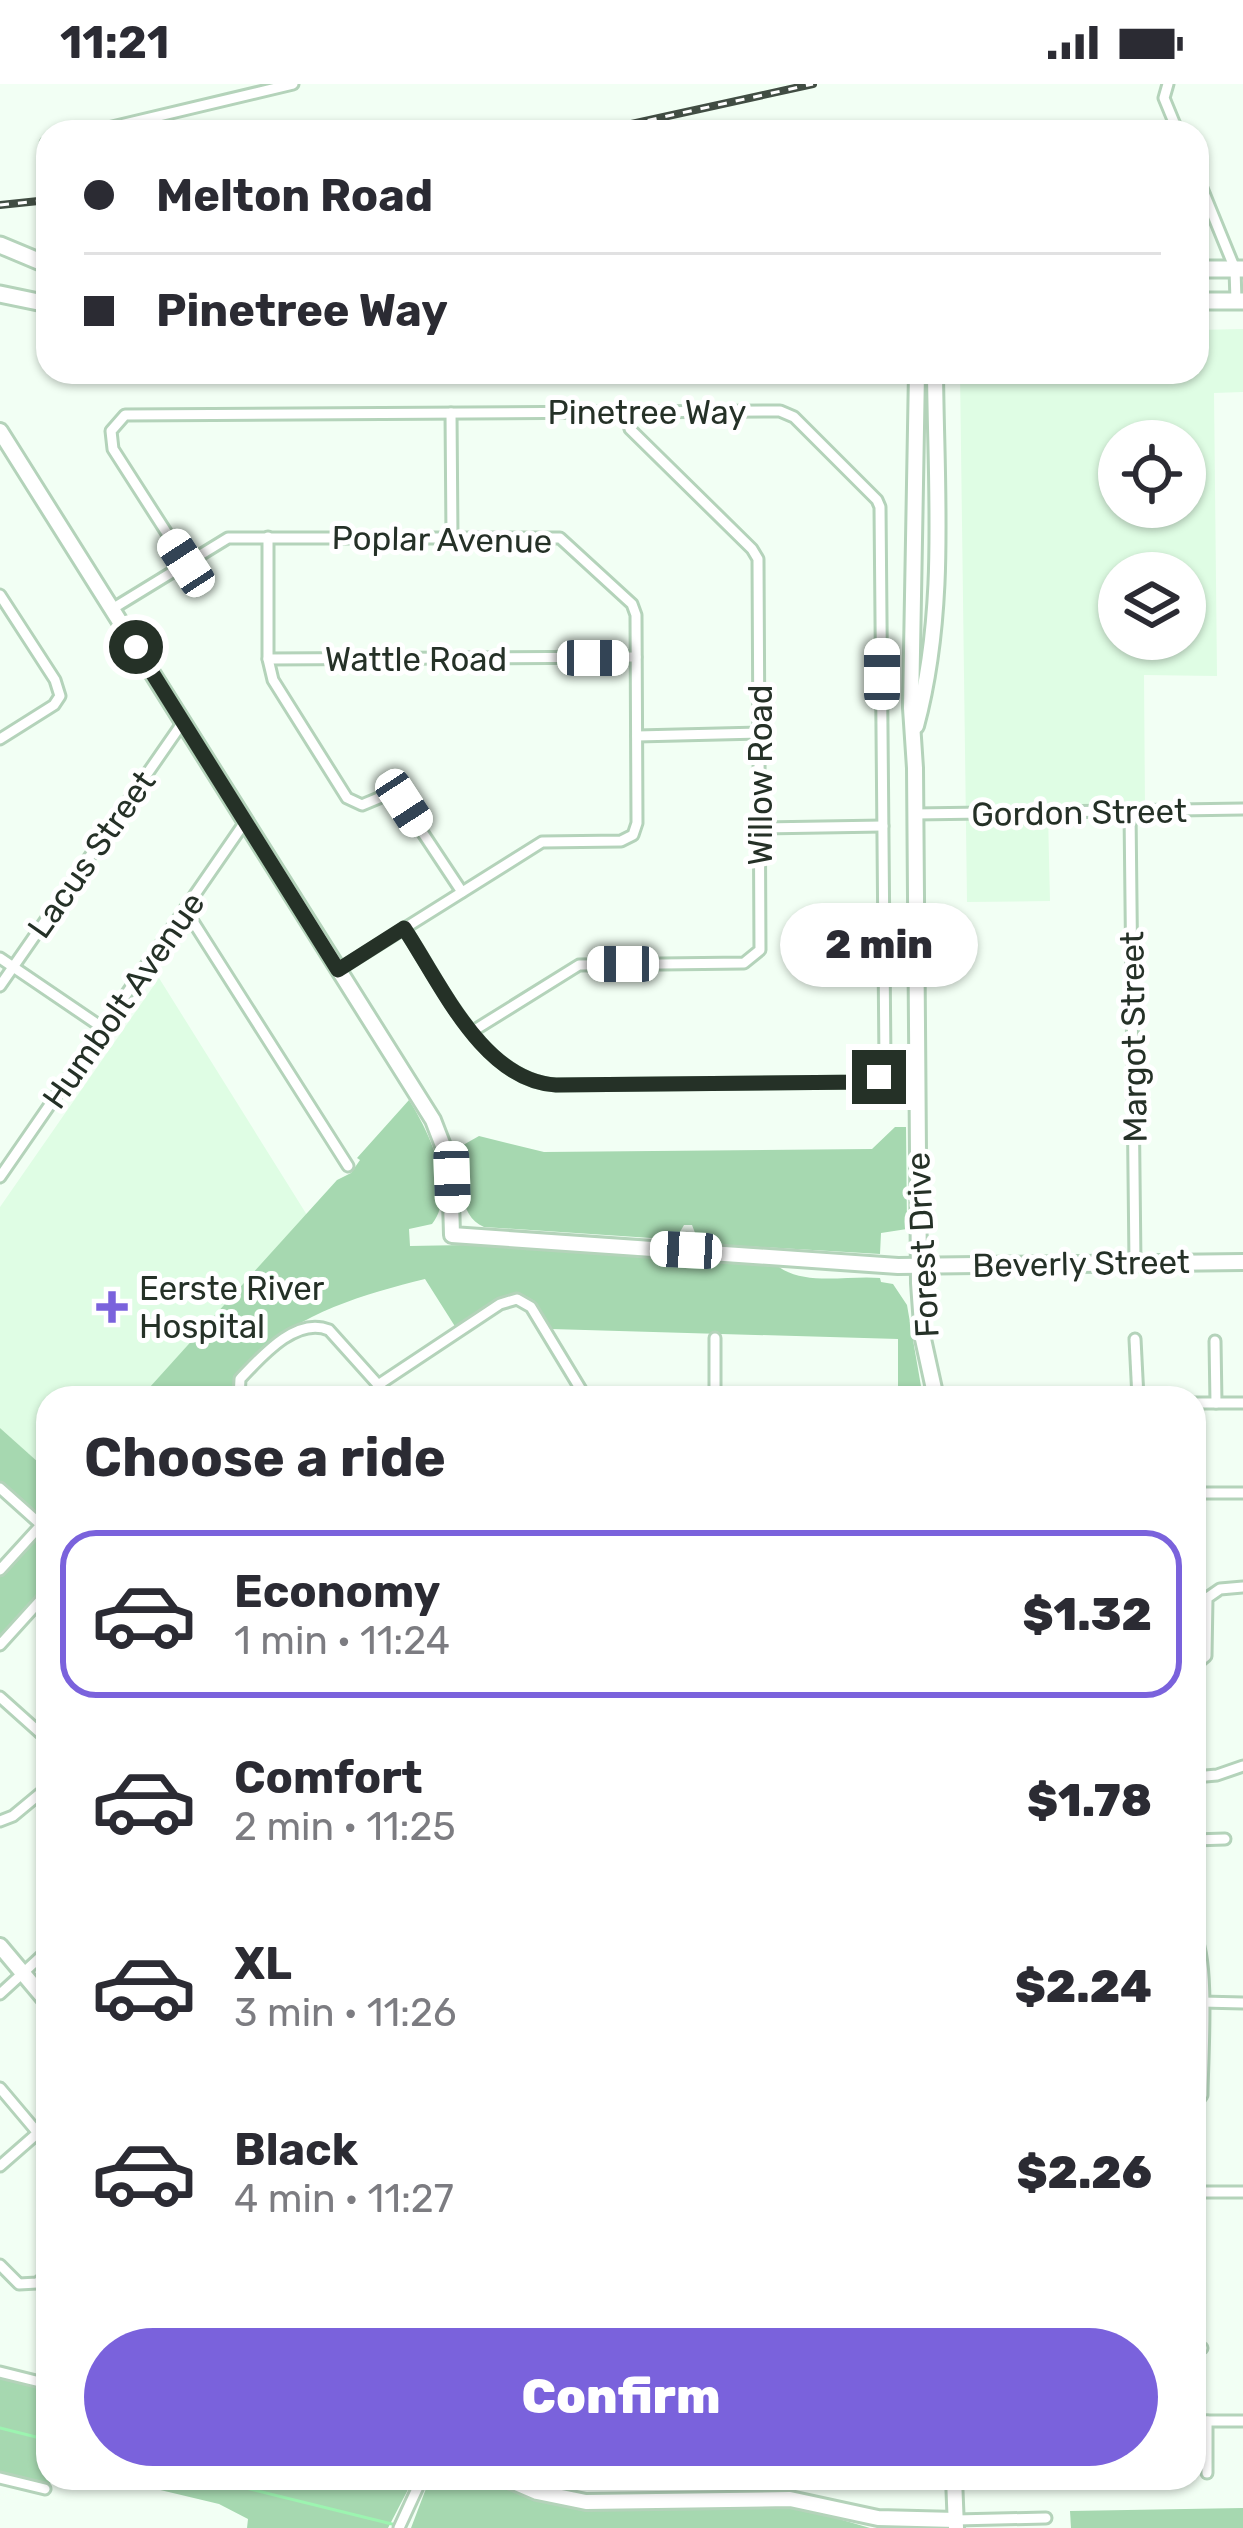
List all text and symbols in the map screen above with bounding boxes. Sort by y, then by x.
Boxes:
text: 11:21 [60,16,170,69]
text: Melton Road [156,169,433,222]
text: Pinetree Way [156,284,448,337]
street label: Pinetree Way [548,393,746,432]
map controls [1098,420,1206,660]
button: locate [1098,420,1206,528]
street label: Poplar Avenue [331,518,553,561]
car [151,523,221,603]
button: layers [1098,552,1206,660]
route start [109,620,163,674]
car [864,638,900,710]
street label: Wattle Road [325,640,507,679]
car [557,640,629,676]
street label: Willow Road [741,685,780,865]
street label: Lacus Street [19,763,163,945]
car [369,763,439,843]
street label: Gordon Street [971,791,1187,834]
street label: Humbolt Avenue [34,885,213,1116]
callout: 2 min [780,903,978,987]
text: 2 min [825,922,933,968]
street label: Margot Street [1112,931,1155,1143]
car [587,946,659,982]
route end [852,1050,906,1104]
car [433,1140,471,1214]
street label: Forest Drive [898,1151,947,1339]
car [649,1230,723,1270]
street label: Beverly Street [972,1242,1190,1285]
place label: Eerste River Hospital [139,1269,325,1346]
marker: Eerste River Hospital [96,1291,128,1323]
text: Choose a ride [84,1426,446,1490]
icon: car [90,1560,198,1668]
text: Economy [234,1565,440,1618]
text: $1.32 [1023,1588,1152,1641]
text: 1 min · 11:24 [234,1618,450,1664]
icon: car [90,1746,198,1854]
text: Comfort [234,1751,423,1804]
text: $1.78 [1027,1774,1152,1827]
text: 2 min · 11:25 [234,1804,456,1850]
icon: car [90,1932,198,2040]
text: XL [234,1937,292,1990]
text: $2.24 [1015,1960,1152,2013]
text: 3 min · 11:26 [234,1990,457,2036]
icon: car [90,2118,198,2226]
text: Black [234,2123,358,2176]
text: $2.26 [1016,2146,1152,2199]
text: 4 min · 11:27 [234,2176,454,2222]
button: Confirm [84,2328,1158,2466]

